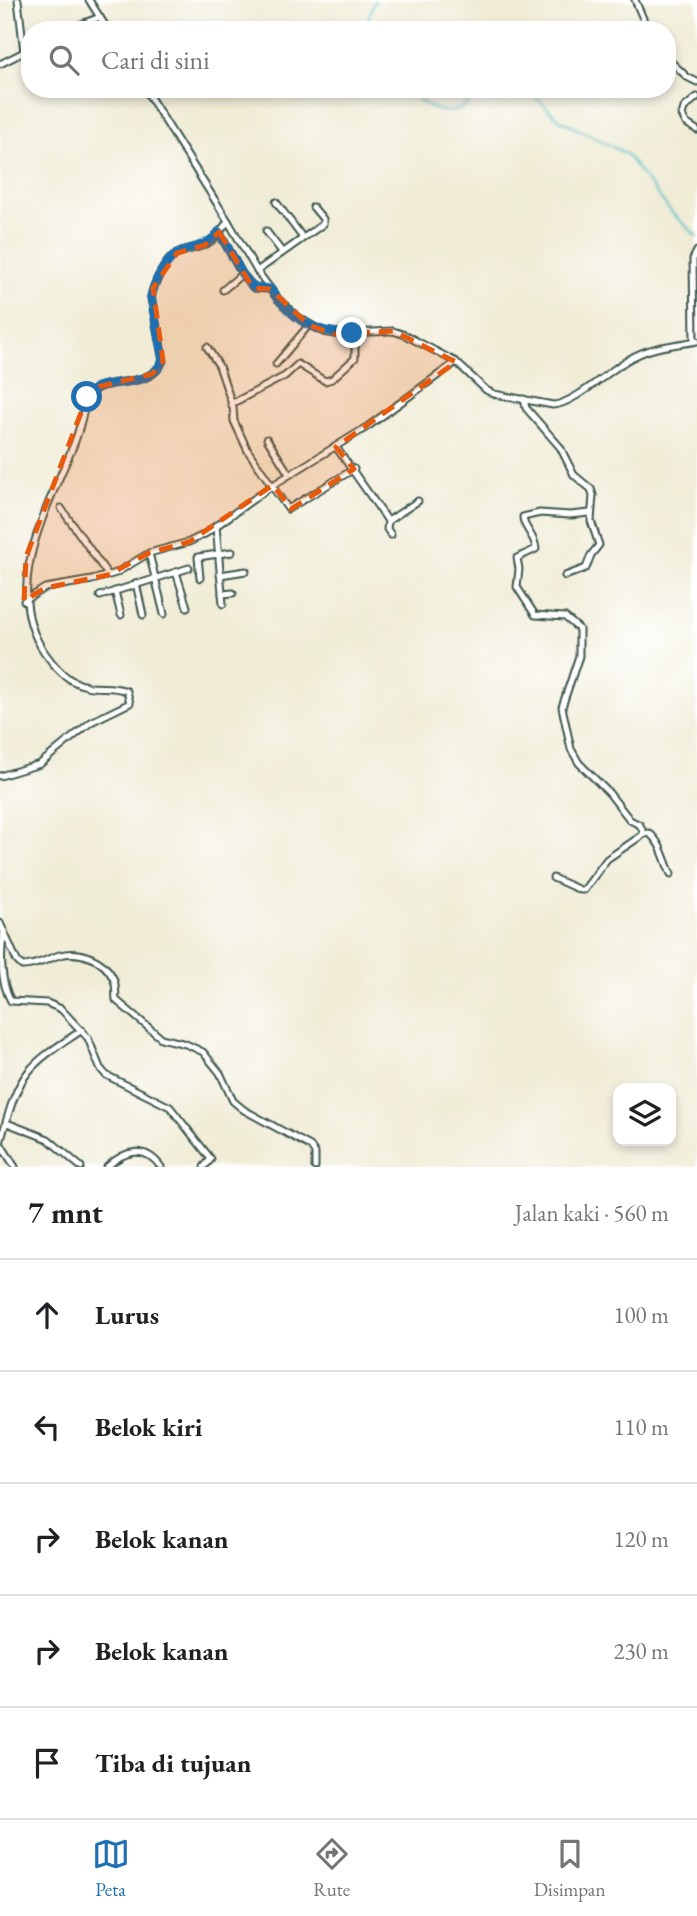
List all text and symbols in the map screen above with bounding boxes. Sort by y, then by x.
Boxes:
search box [21,21,676,98]
icon: search [45,41,83,79]
text: Cari di sini [101,43,210,77]
route end [336,317,367,348]
route start [71,381,102,412]
map controls [613,1083,676,1146]
button: layers [613,1083,676,1146]
text: 7 mnt [28,1193,103,1232]
text: Jalan kaki · 560 m [515,1198,669,1228]
icon: ahead [28,1296,66,1334]
text: Lurus [95,1298,159,1332]
text: 100 m [613,1300,669,1330]
icon: left [28,1408,66,1446]
text: Belok kiri [95,1410,202,1444]
text: 110 m [613,1412,669,1442]
icon: right [28,1520,66,1558]
text: Belok kanan [95,1522,229,1556]
text: 120 m [613,1524,669,1554]
icon: right [28,1632,66,1670]
text: Belok kanan [95,1634,229,1668]
text: 230 m [613,1636,669,1666]
icon: arrive [28,1744,66,1782]
text: Tiba di tujuan [95,1746,251,1780]
tab: Peta [92,1835,130,1902]
tab: Rute [313,1835,351,1902]
tab: Disimpan [534,1835,605,1902]

